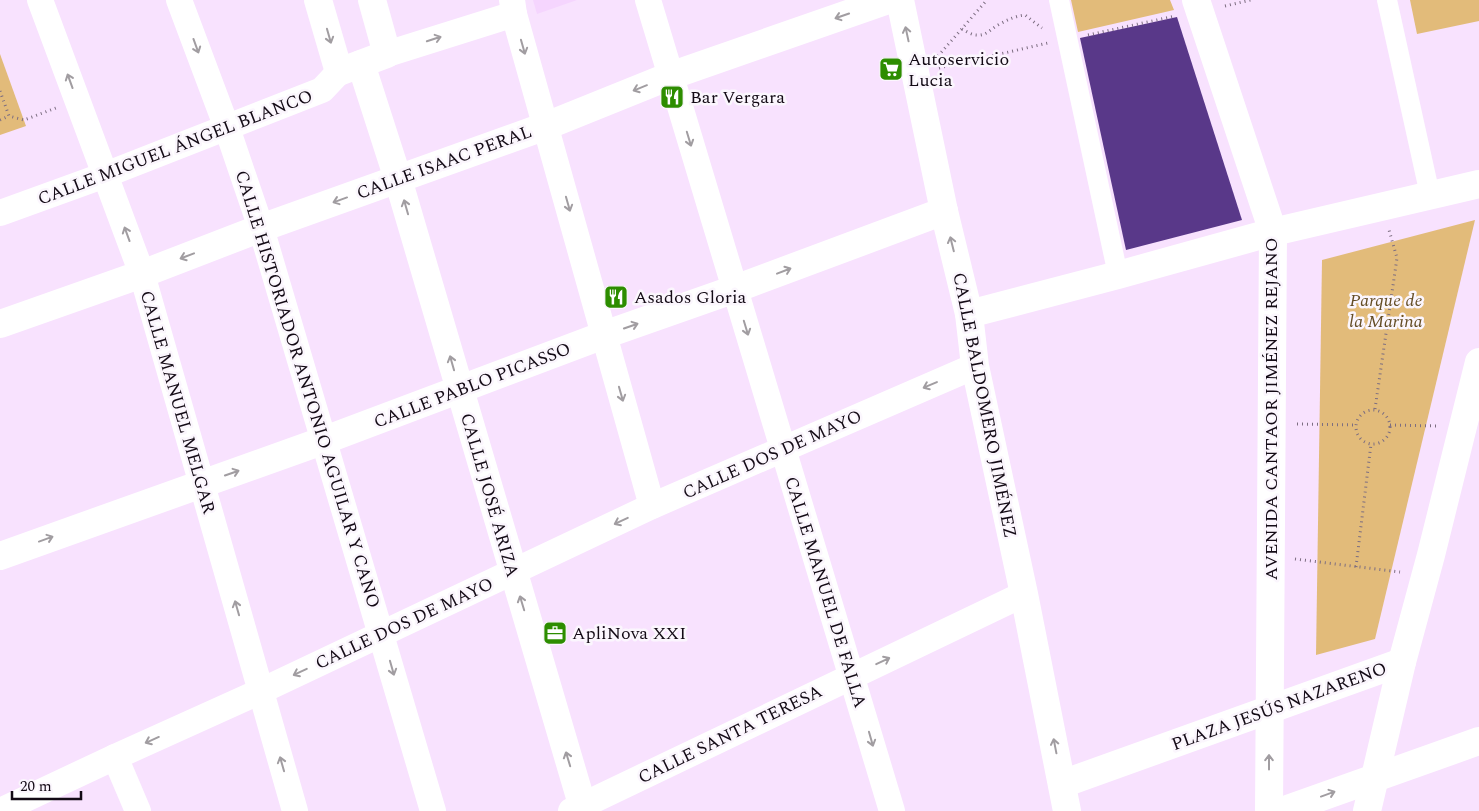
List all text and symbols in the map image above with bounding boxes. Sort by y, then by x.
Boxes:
one-way arrow [835,12,850,21]
one-way arrow [902,26,911,42]
one-way arrow [324,27,334,43]
one-way arrow [426,34,442,44]
one-way arrow [192,37,201,53]
one-way arrow [519,39,529,55]
place label: Autoservicio Lucia [908,46,1009,94]
supermarket icon: Autoservicio Lucia [878,56,904,82]
one-way arrow [65,74,74,90]
street label: CALLE MIGUEL ÁNGEL BLANCO [34,82,317,212]
one-way arrow [632,84,648,93]
restaurant icon: Bar Vergara [659,84,685,110]
place label: Bar Vergara [690,84,785,111]
street label: CALLE ISAAC PERAL [353,118,536,207]
one-way arrow [685,131,695,147]
street label: CALLE HISTORIADOR ANTONIO AGUILAR Y CANO [228,167,387,611]
one-way arrow [563,195,573,211]
one-way arrow [332,196,348,205]
one-way arrow [400,199,410,215]
one-way arrow [122,227,131,242]
one-way arrow [947,237,956,253]
street label: AVENIDA CANTAOR JIMÉNEZ REJANO [1258,237,1285,581]
one-way arrow [180,253,195,262]
one-way arrow [775,266,791,275]
street label: CALLE BALDOMERO JIMÉNEZ [946,270,1024,540]
restaurant icon: Asados Gloria [603,284,629,310]
place label: Asados Gloria [634,284,747,311]
street label: CALLE MANUEL MELGAR [133,287,222,517]
park label: Parque de la Marina [1349,287,1423,335]
one-way arrow [742,320,752,336]
one-way arrow [622,321,638,330]
street label: CALLE PABLO PICASSO [370,335,575,436]
one-way arrow [446,355,456,371]
one-way arrow [923,381,938,390]
one-way arrow [616,385,626,401]
street label: CALLE DOS DE MAYO [678,403,866,506]
street label: CALLE JOSÉ ARIZA [453,410,526,580]
one-way arrow [224,467,240,477]
street label: CALLE MANUEL DE FALLA [777,473,874,711]
one-way arrow [614,517,629,526]
one-way arrow [38,534,53,543]
street label: CALLE DOS DE MAYO [311,570,498,677]
one-way arrow [516,595,526,611]
one-way arrow [232,600,242,616]
office icon: ApliNova XXI [542,620,568,646]
place label: ApliNova XXI [572,620,686,647]
street label: PLAZA JESÚS NAZARENO [1168,655,1391,758]
one-way arrow [875,656,890,665]
one-way arrow [387,660,397,676]
one-way arrow [293,668,308,677]
street label: CALLE SANTA TERESA [633,678,827,791]
one-way arrow [866,731,876,747]
one-way arrow [145,735,160,745]
one-way arrow [1050,738,1059,754]
one-way arrow [563,751,573,767]
one-way arrow [1264,755,1274,771]
one-way arrow [276,756,286,772]
scale bar [12,768,81,800]
text: 20 m [20,775,52,798]
one-way arrow [1320,789,1335,798]

